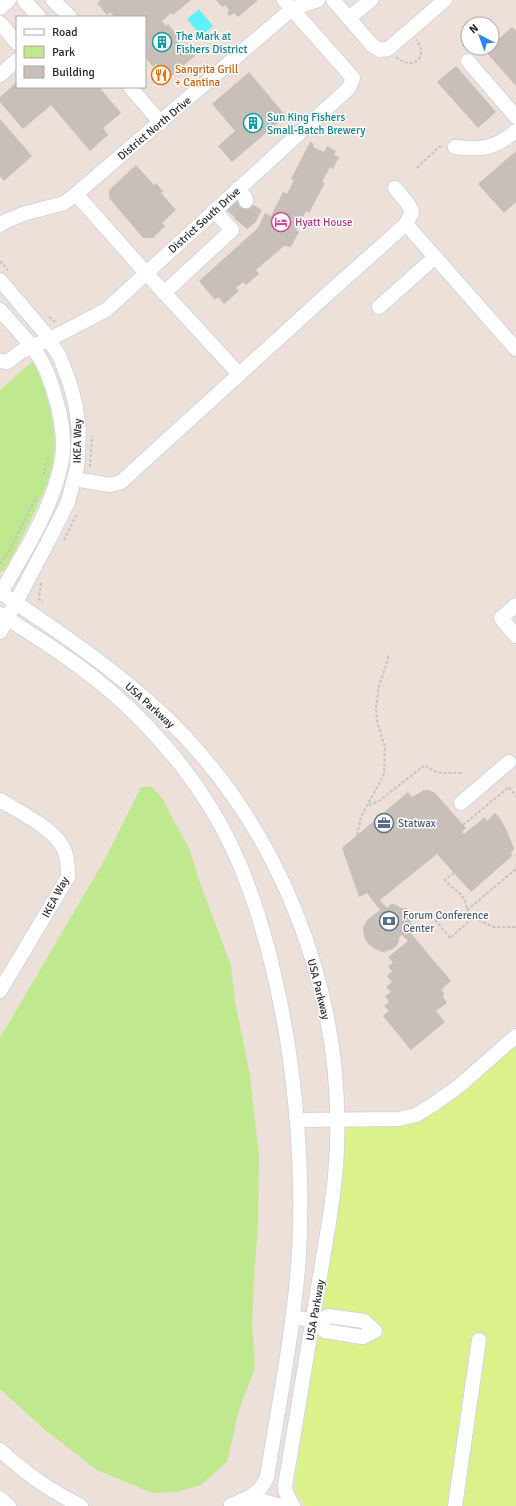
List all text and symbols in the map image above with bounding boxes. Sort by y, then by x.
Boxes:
legend [16,16,146,88]
north arrow [460,16,500,56]
text: N [467,21,481,36]
text: Road [52,25,78,40]
place label: The Mark at Fishers District [176,30,247,56]
building icon: The Mark at Fishers District [151,31,173,53]
text: Park [52,45,75,60]
place label: Sangrita Grill + Cantina [175,63,238,89]
restaurant icon: Sangrita Grill + Cantina [150,64,172,86]
text: Building [52,65,95,80]
street label: District North Drive [115,94,194,163]
place label: Sun King Fishers Small-Batch Brewery [267,111,366,137]
building icon: Sun King Fishers Small-Batch Brewery [242,112,264,134]
street label: District South Drive [166,185,243,256]
hotel icon: Hyatt House [270,211,292,233]
place label: Hyatt House [295,216,352,229]
street label: IKEA Way [71,418,84,463]
street label: USA Parkway [122,680,178,732]
office icon: Statwax [373,812,395,834]
place label: Statwax [398,817,436,830]
street label: IKEA Way [39,874,72,920]
place label: Forum Conference Center [403,909,489,935]
bank icon: Forum Conference Center [378,910,400,932]
street label: USA Parkway [305,957,333,1022]
street label: USA Parkway [304,1278,327,1342]

